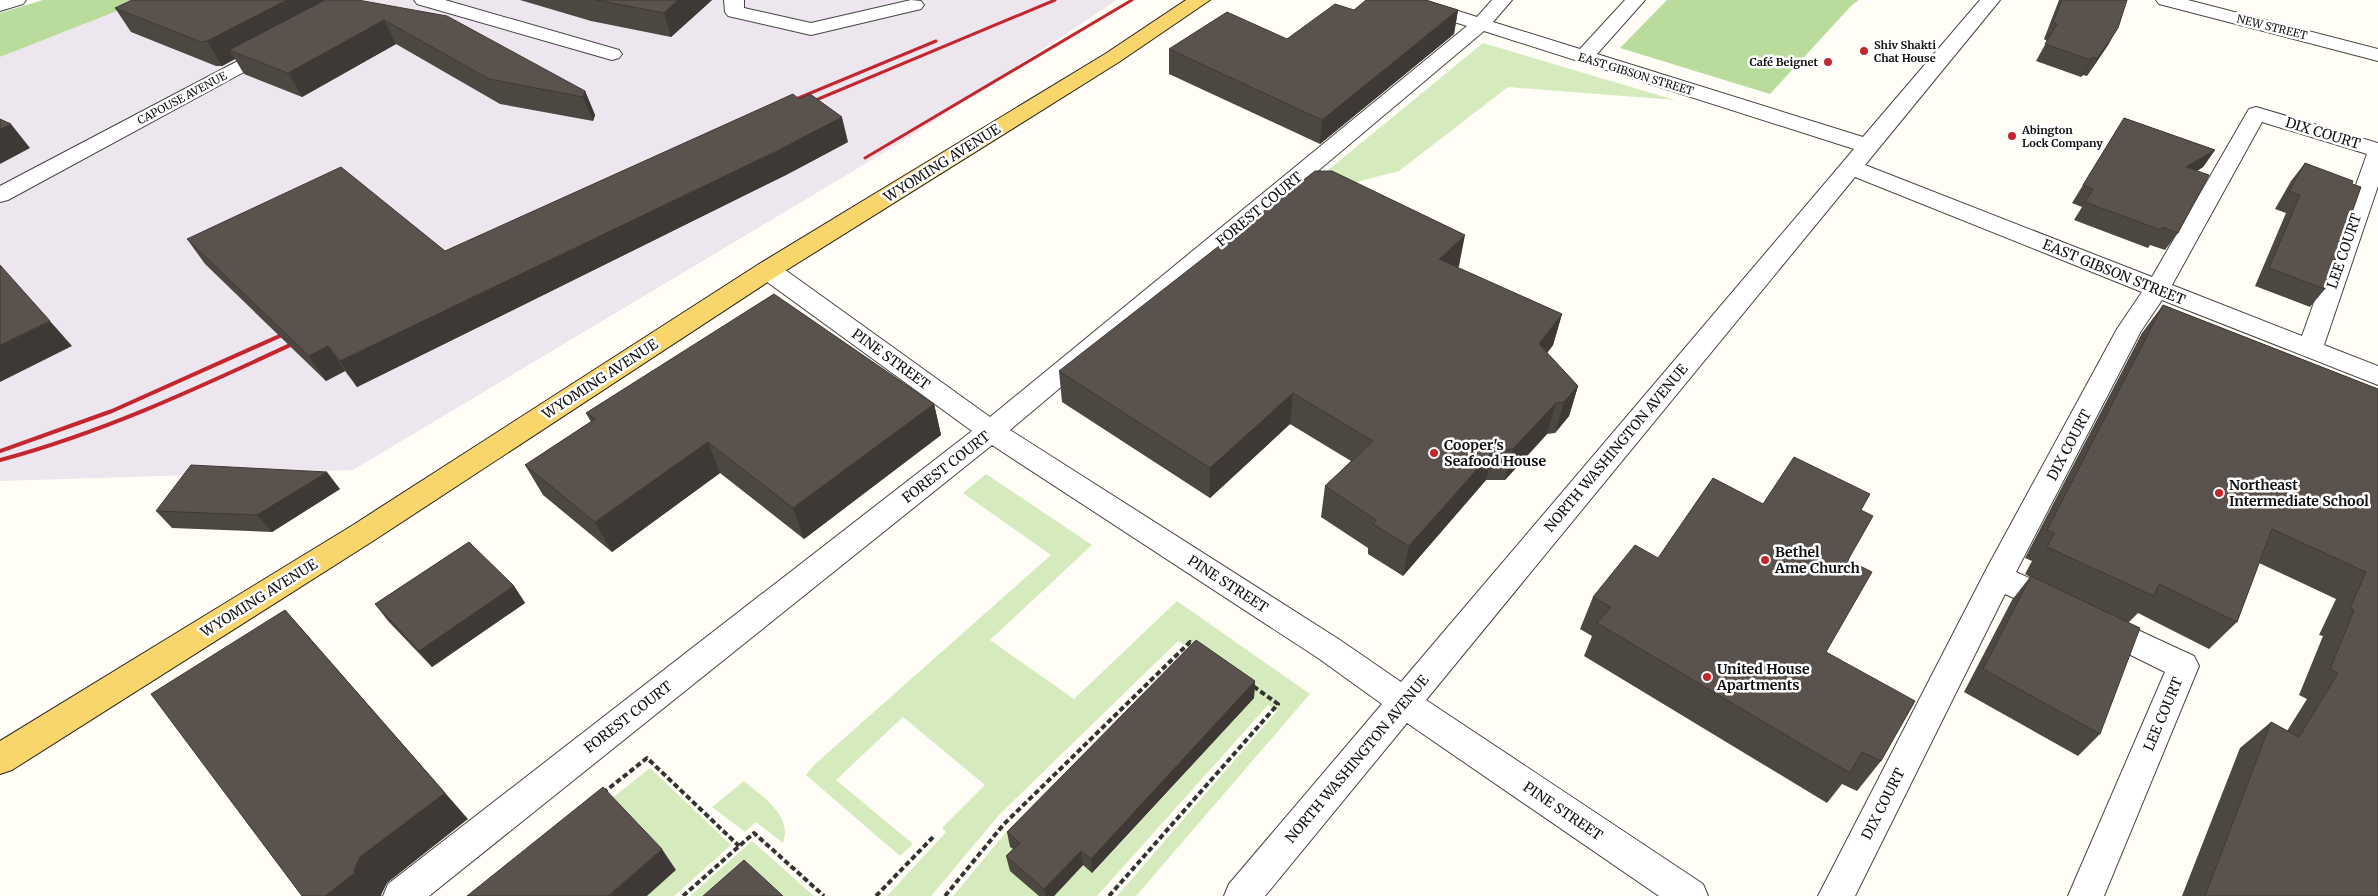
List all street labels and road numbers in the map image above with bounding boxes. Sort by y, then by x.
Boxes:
street label: NEW STREET [2235,11,2309,43]
street label: EAST GIBSON STREET [1577,50,1696,98]
street label: CAPOUSE AVENUE [135,69,229,127]
street label: DIX COURT [2283,113,2363,153]
street label: WYOMING AVENUE [880,120,1004,207]
street label: FOREST COURT [1212,168,1306,250]
street label: LEE COURT [2323,211,2365,291]
street label: EAST GIBSON STREET [2040,235,2188,309]
street label: PINE STREET [848,325,934,394]
street label: WYOMING AVENUE [538,335,661,424]
street label: NORTH WASHINGTON AVENUE [1540,360,1692,536]
street label: DIX COURT [2043,406,2095,484]
street label: FOREST COURT [898,427,994,507]
street label: PINE STREET [1184,551,1272,617]
street label: WYOMING AVENUE [197,555,321,642]
street label: NORTH WASHINGTON AVENUE [1281,671,1433,847]
street label: LEE COURT [2139,674,2187,754]
street label: FOREST COURT [580,677,676,757]
street label: DIX COURT [1857,765,1909,843]
street label: PINE STREET [1520,778,1606,844]

